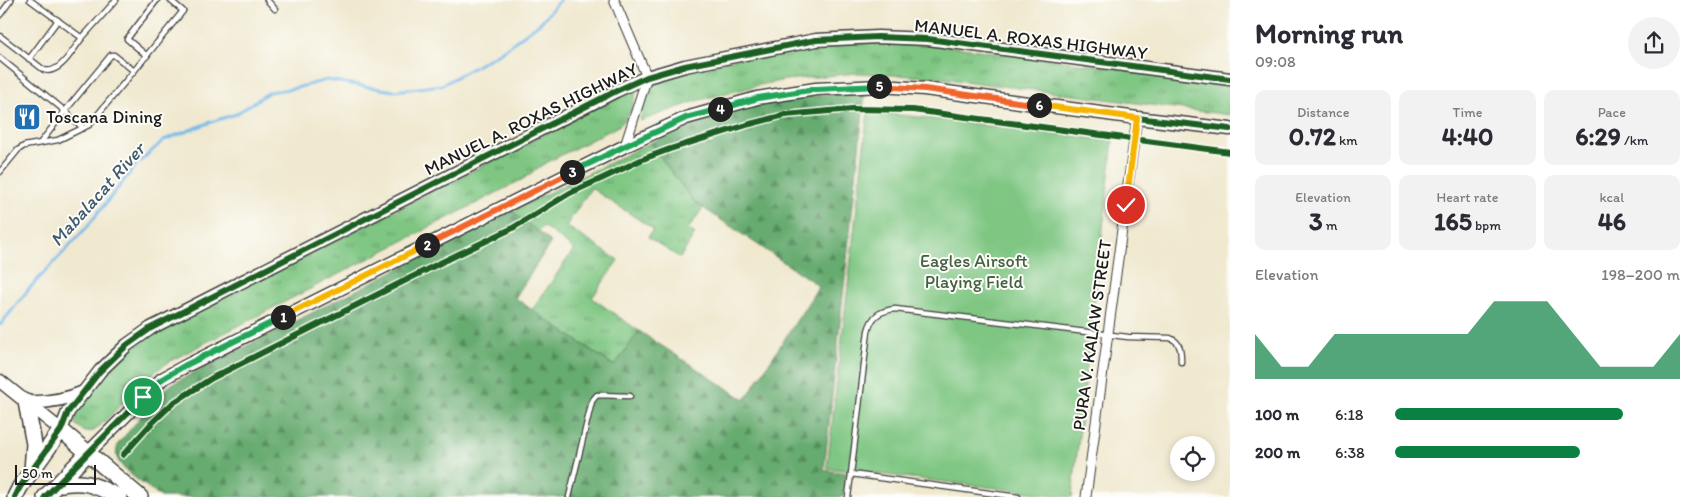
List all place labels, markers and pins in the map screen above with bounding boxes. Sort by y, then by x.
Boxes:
pin: 5 [866,74,892,98]
pin: 6 [1026,92,1052,118]
pin: 4 [708,96,732,122]
restaurant icon: Toscana Dining [12,102,42,132]
place label: Toscana Dining [46,106,163,128]
pin: 3 [560,160,584,184]
pin [1105,184,1147,226]
pin: 2 [414,232,440,258]
pin: 1 [270,304,296,330]
pin [122,376,164,418]

